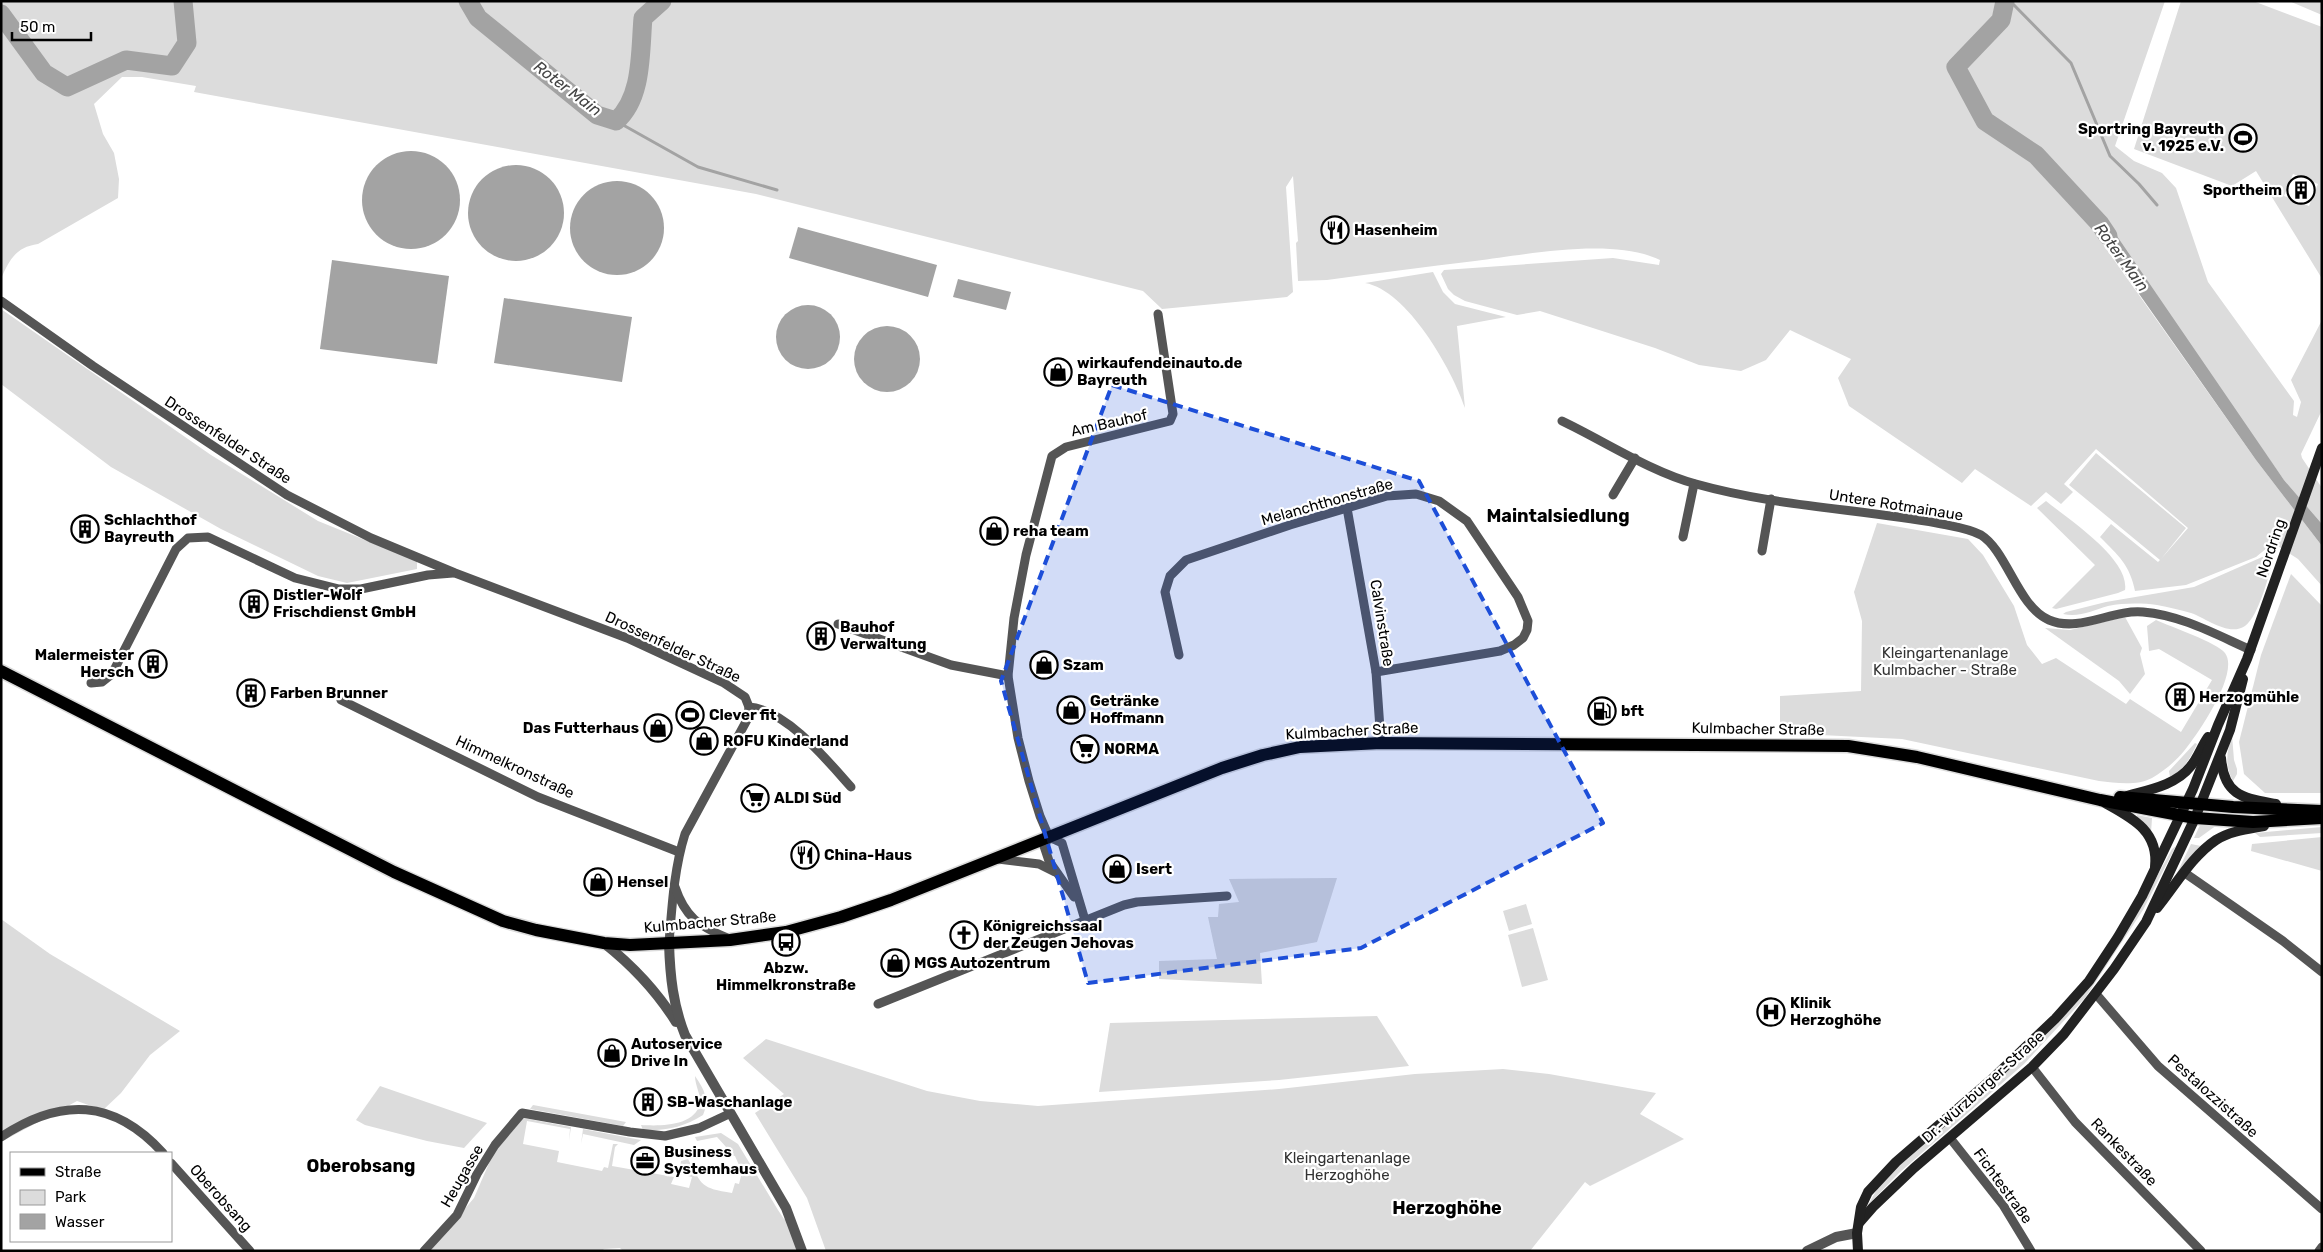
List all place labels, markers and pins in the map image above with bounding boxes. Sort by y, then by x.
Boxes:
place label: Sportring Bayreuth v. 1925 e.V. [2078,120,2224,155]
sports icon: Sportring Bayreuth v. 1925 e.V. [2228,123,2258,153]
building icon: Sportheim [2286,175,2316,205]
place label: Sportheim [2203,181,2282,199]
restaurant icon: Hasenheim [1320,215,1350,245]
place label: Hasenheim [1354,221,1438,239]
place label: wirkaufendeinauto.de Bayreuth [1077,354,1242,389]
shop icon: wirkaufendeinauto.de Bayreuth [1043,357,1073,387]
place label: Schlachthof Bayreuth [104,511,197,546]
building icon: Schlachthof Bayreuth [70,514,100,544]
shop icon: reha team [979,516,1009,546]
place label: reha team [1013,522,1089,540]
place label: Distler-Wolf Frischdienst GmbH [273,586,416,621]
building icon: Distler-Wolf Frischdienst GmbH [239,589,269,619]
place label: Bauhof Verwaltung [840,618,927,653]
building icon: Bauhof Verwaltung [806,621,836,651]
place label: Malermeister Hersch [35,646,134,681]
building icon: Malermeister Hersch [138,649,168,679]
shop icon: Szam [1029,650,1059,680]
place label: Szam [1063,656,1104,674]
building icon: Farben Brunner [236,678,266,708]
building icon: Herzogmühle [2165,682,2195,712]
place label: Farben Brunner [270,684,388,702]
place label: Herzogmühle [2199,688,2299,706]
place label: Getränke Hoffmann [1090,692,1164,727]
shop icon: Getränke Hoffmann [1056,695,1086,725]
fuel station icon: bft [1587,696,1617,726]
sports icon: Clever fit [675,700,705,730]
place label: bft [1621,702,1644,720]
place label: Clever fit [709,706,777,724]
shop icon: Das Futterhaus [643,713,673,743]
place label: Das Futterhaus [523,719,639,737]
shop icon: ROFU Kinderland [689,726,719,756]
place label: ROFU Kinderland [723,732,849,750]
supermarket icon: NORMA [1070,734,1100,764]
place label: NORMA [1104,740,1159,758]
supermarket icon: ALDI Süd [740,783,770,813]
place label: ALDI Süd [774,789,842,807]
restaurant icon: China-Haus [790,840,820,870]
place label: China-Haus [824,846,912,864]
shop icon: Isert [1102,854,1132,884]
place label: Isert [1136,860,1172,878]
shop icon: Hensel [583,867,613,897]
place label: Hensel [617,873,668,891]
place label: Königreichssaal der Zeugen Jehovas [983,917,1134,952]
church icon: Königreichssaal der Zeugen Jehovas [949,920,979,950]
bus stop icon: Abzw. Himmelkronstraße [771,927,801,957]
shop icon: MGS Autozentrum [880,948,910,978]
place label: MGS Autozentrum [914,954,1050,972]
place label: Abzw. Himmelkronstraße [716,959,856,994]
place label: Klinik Herzoghöhe [1790,994,1881,1029]
hospital icon: Klinik Herzoghöhe [1756,997,1786,1027]
place label: Autoservice Drive In [631,1035,723,1070]
shop icon: Autoservice Drive In [597,1038,627,1068]
building icon: SB-Waschanlage [633,1087,663,1117]
place label: SB-Waschanlage [667,1093,792,1111]
place label: Business Systemhaus [664,1143,757,1178]
office icon: Business Systemhaus [630,1146,660,1176]

